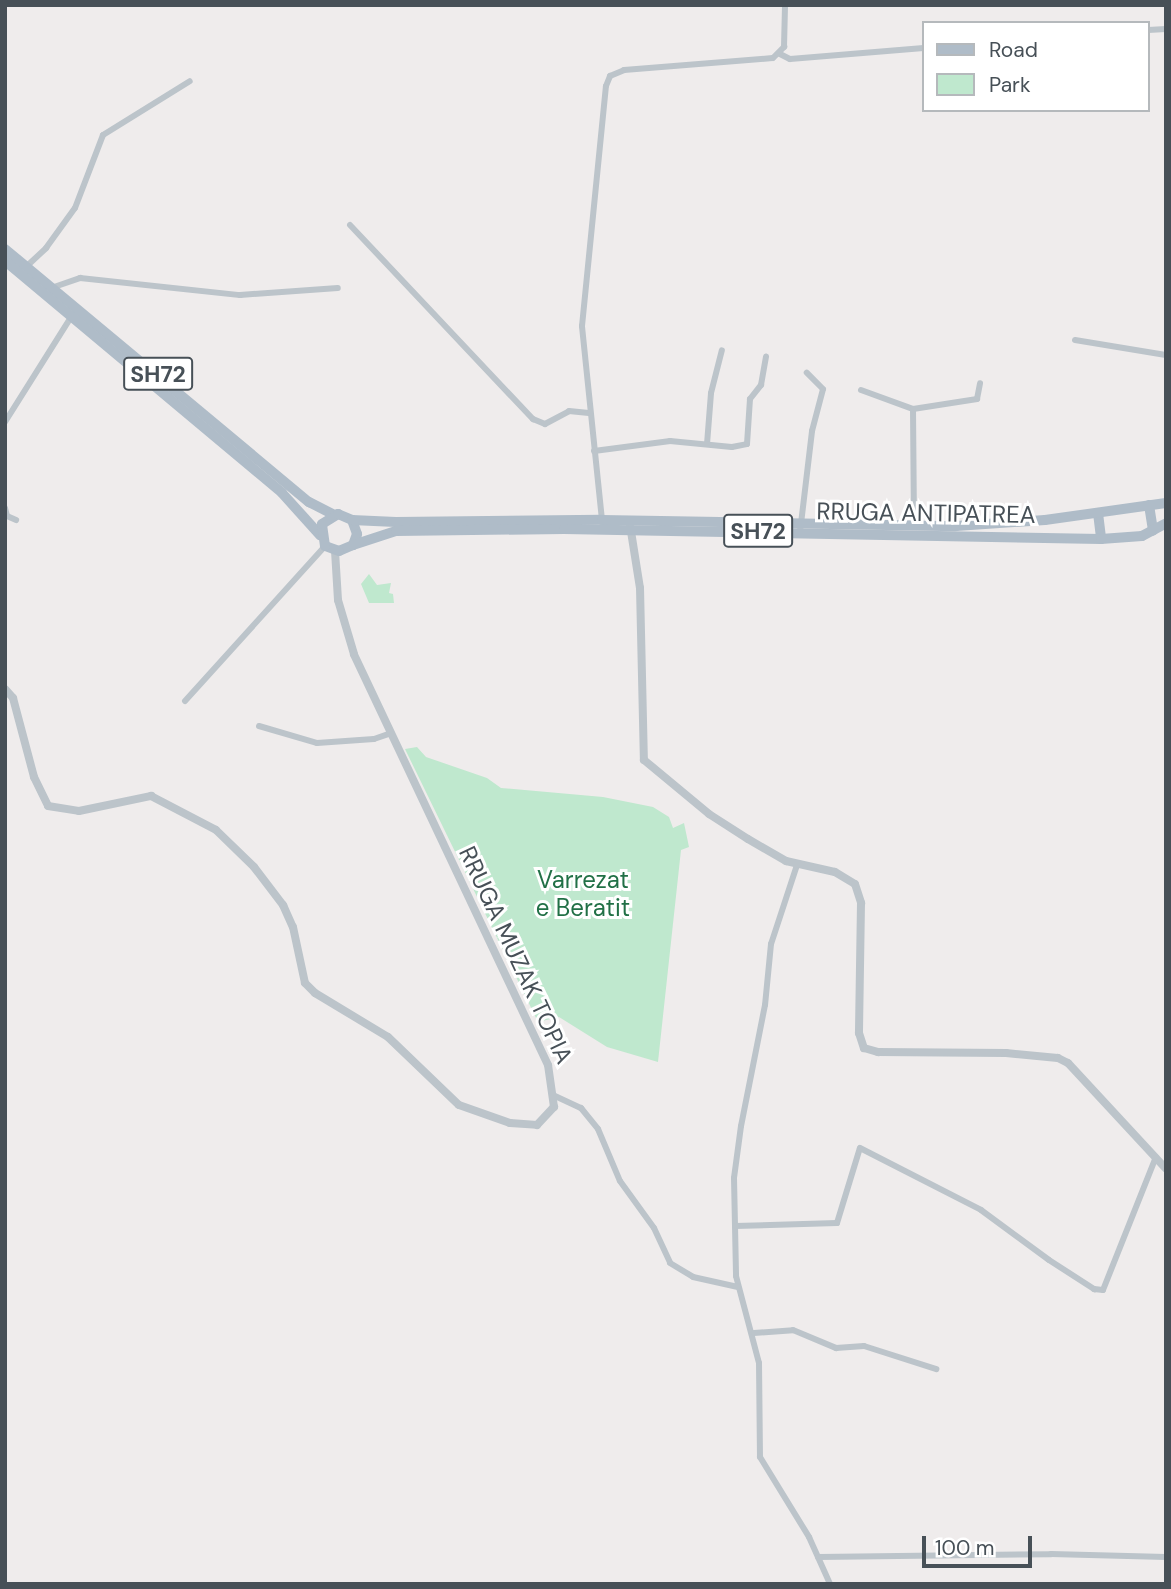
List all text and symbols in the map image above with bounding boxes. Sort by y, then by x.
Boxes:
legend [922,21,1150,112]
text: Road [989,36,1038,64]
text: Park [989,71,1030,99]
road number: SH72 [123,354,193,394]
street label: RRUGA ANTIPATREA [816,497,1036,529]
road number: SH72 [723,512,793,551]
street label: RRUGA MUZAK TOPIA [453,842,579,1068]
park label: Varrezat e Beratit [536,866,630,922]
scale bar [926,1522,1036,1566]
text: 100 m [935,1534,995,1562]

